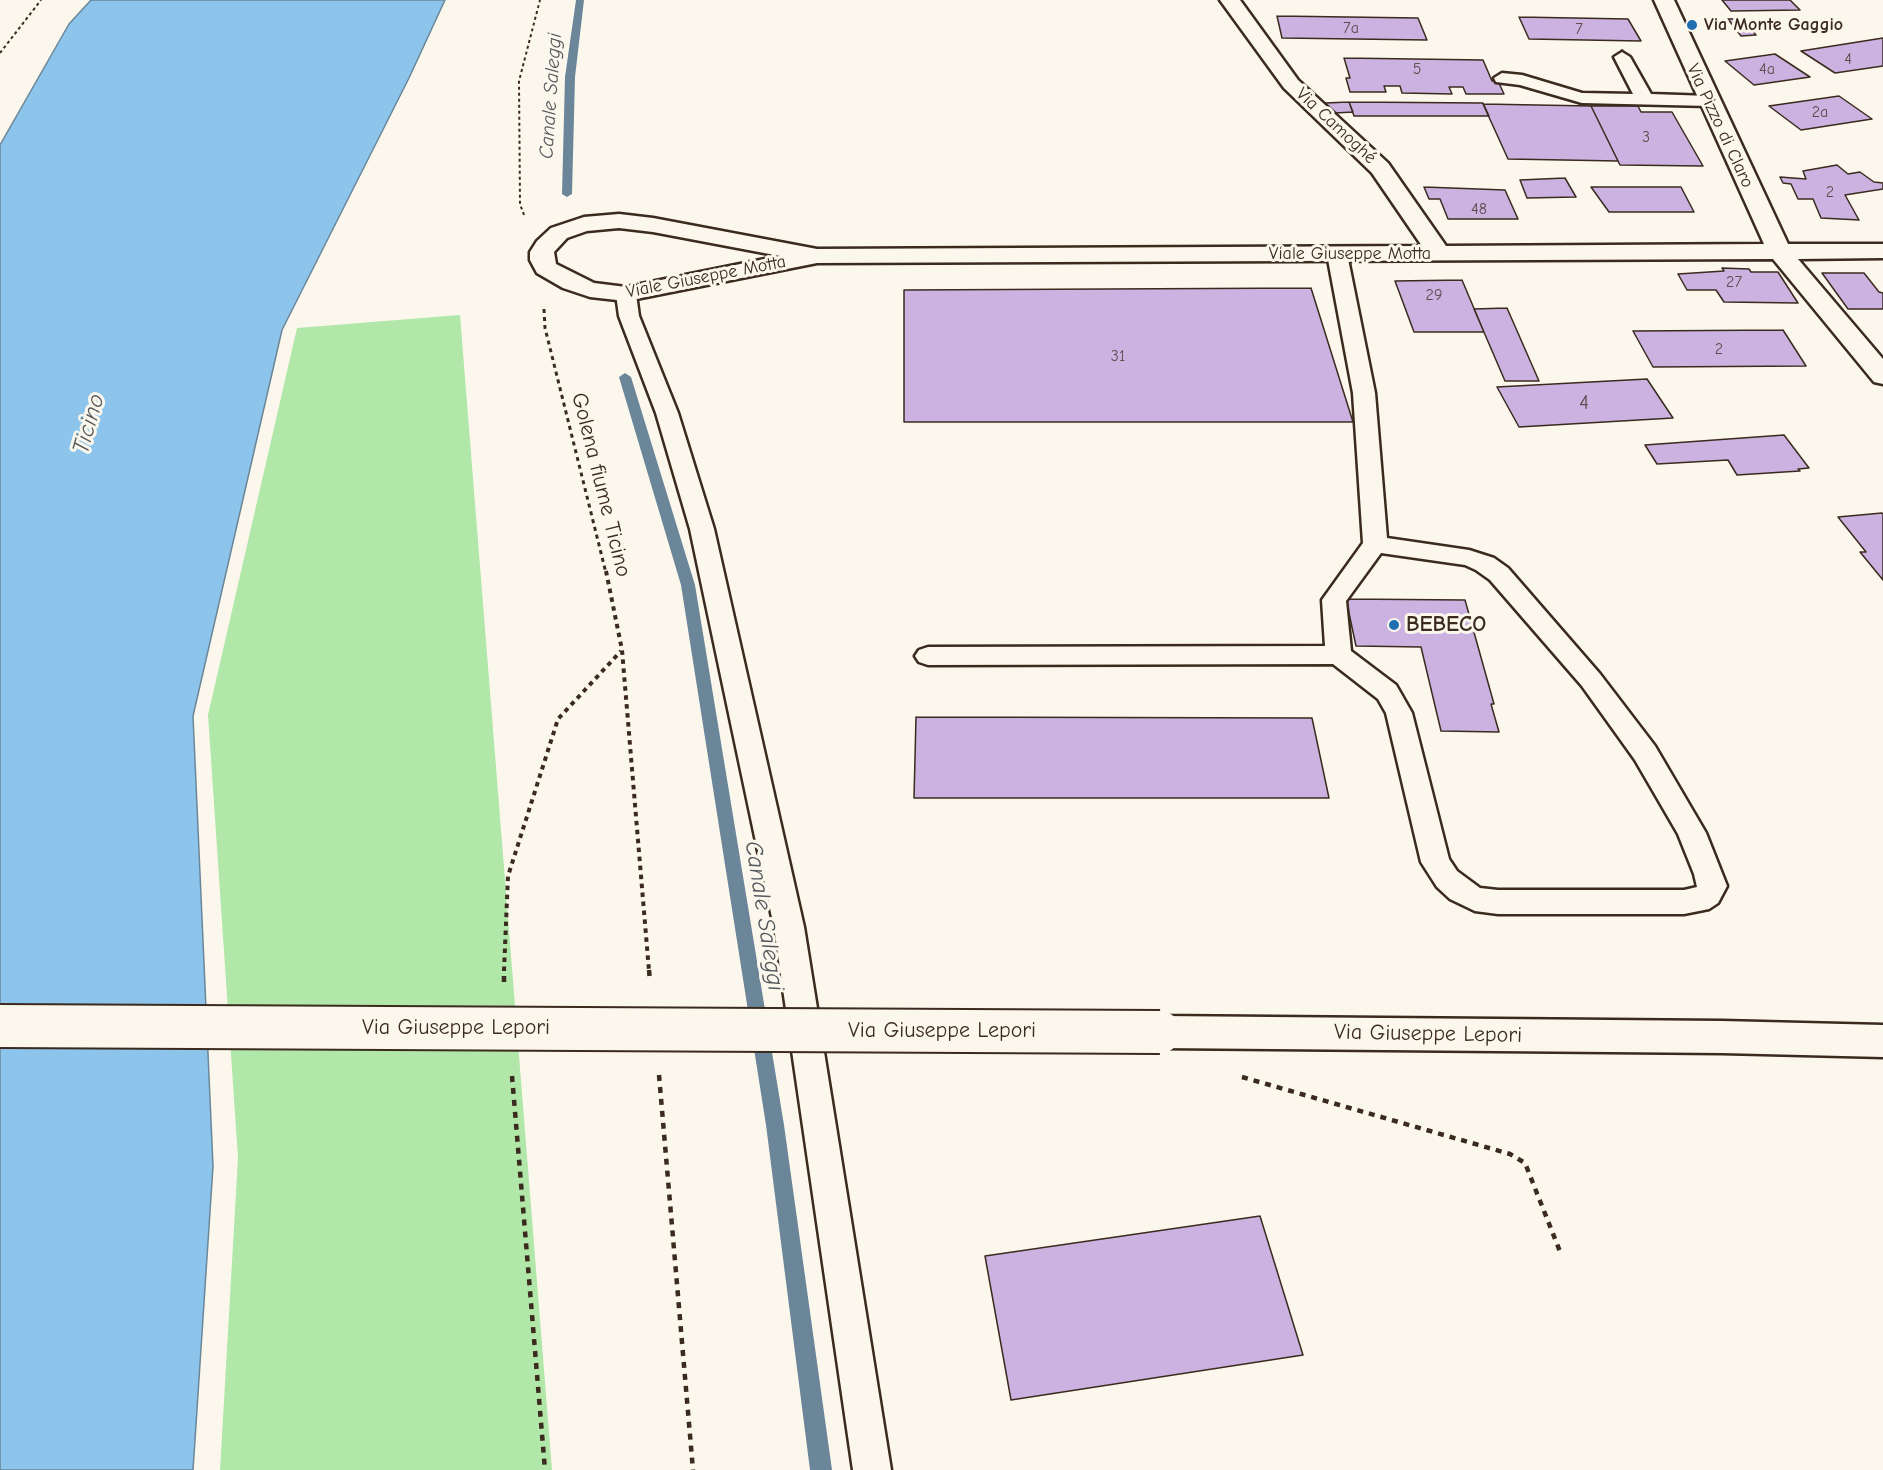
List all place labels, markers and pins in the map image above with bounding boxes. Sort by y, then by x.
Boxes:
place label: Via Monte Gaggio [1704,14,1843,36]
marker: Via Monte Gaggio [1685,18,1699,32]
place label: BEBECO [1406,612,1486,638]
marker: BEBECO [1387,618,1401,632]

